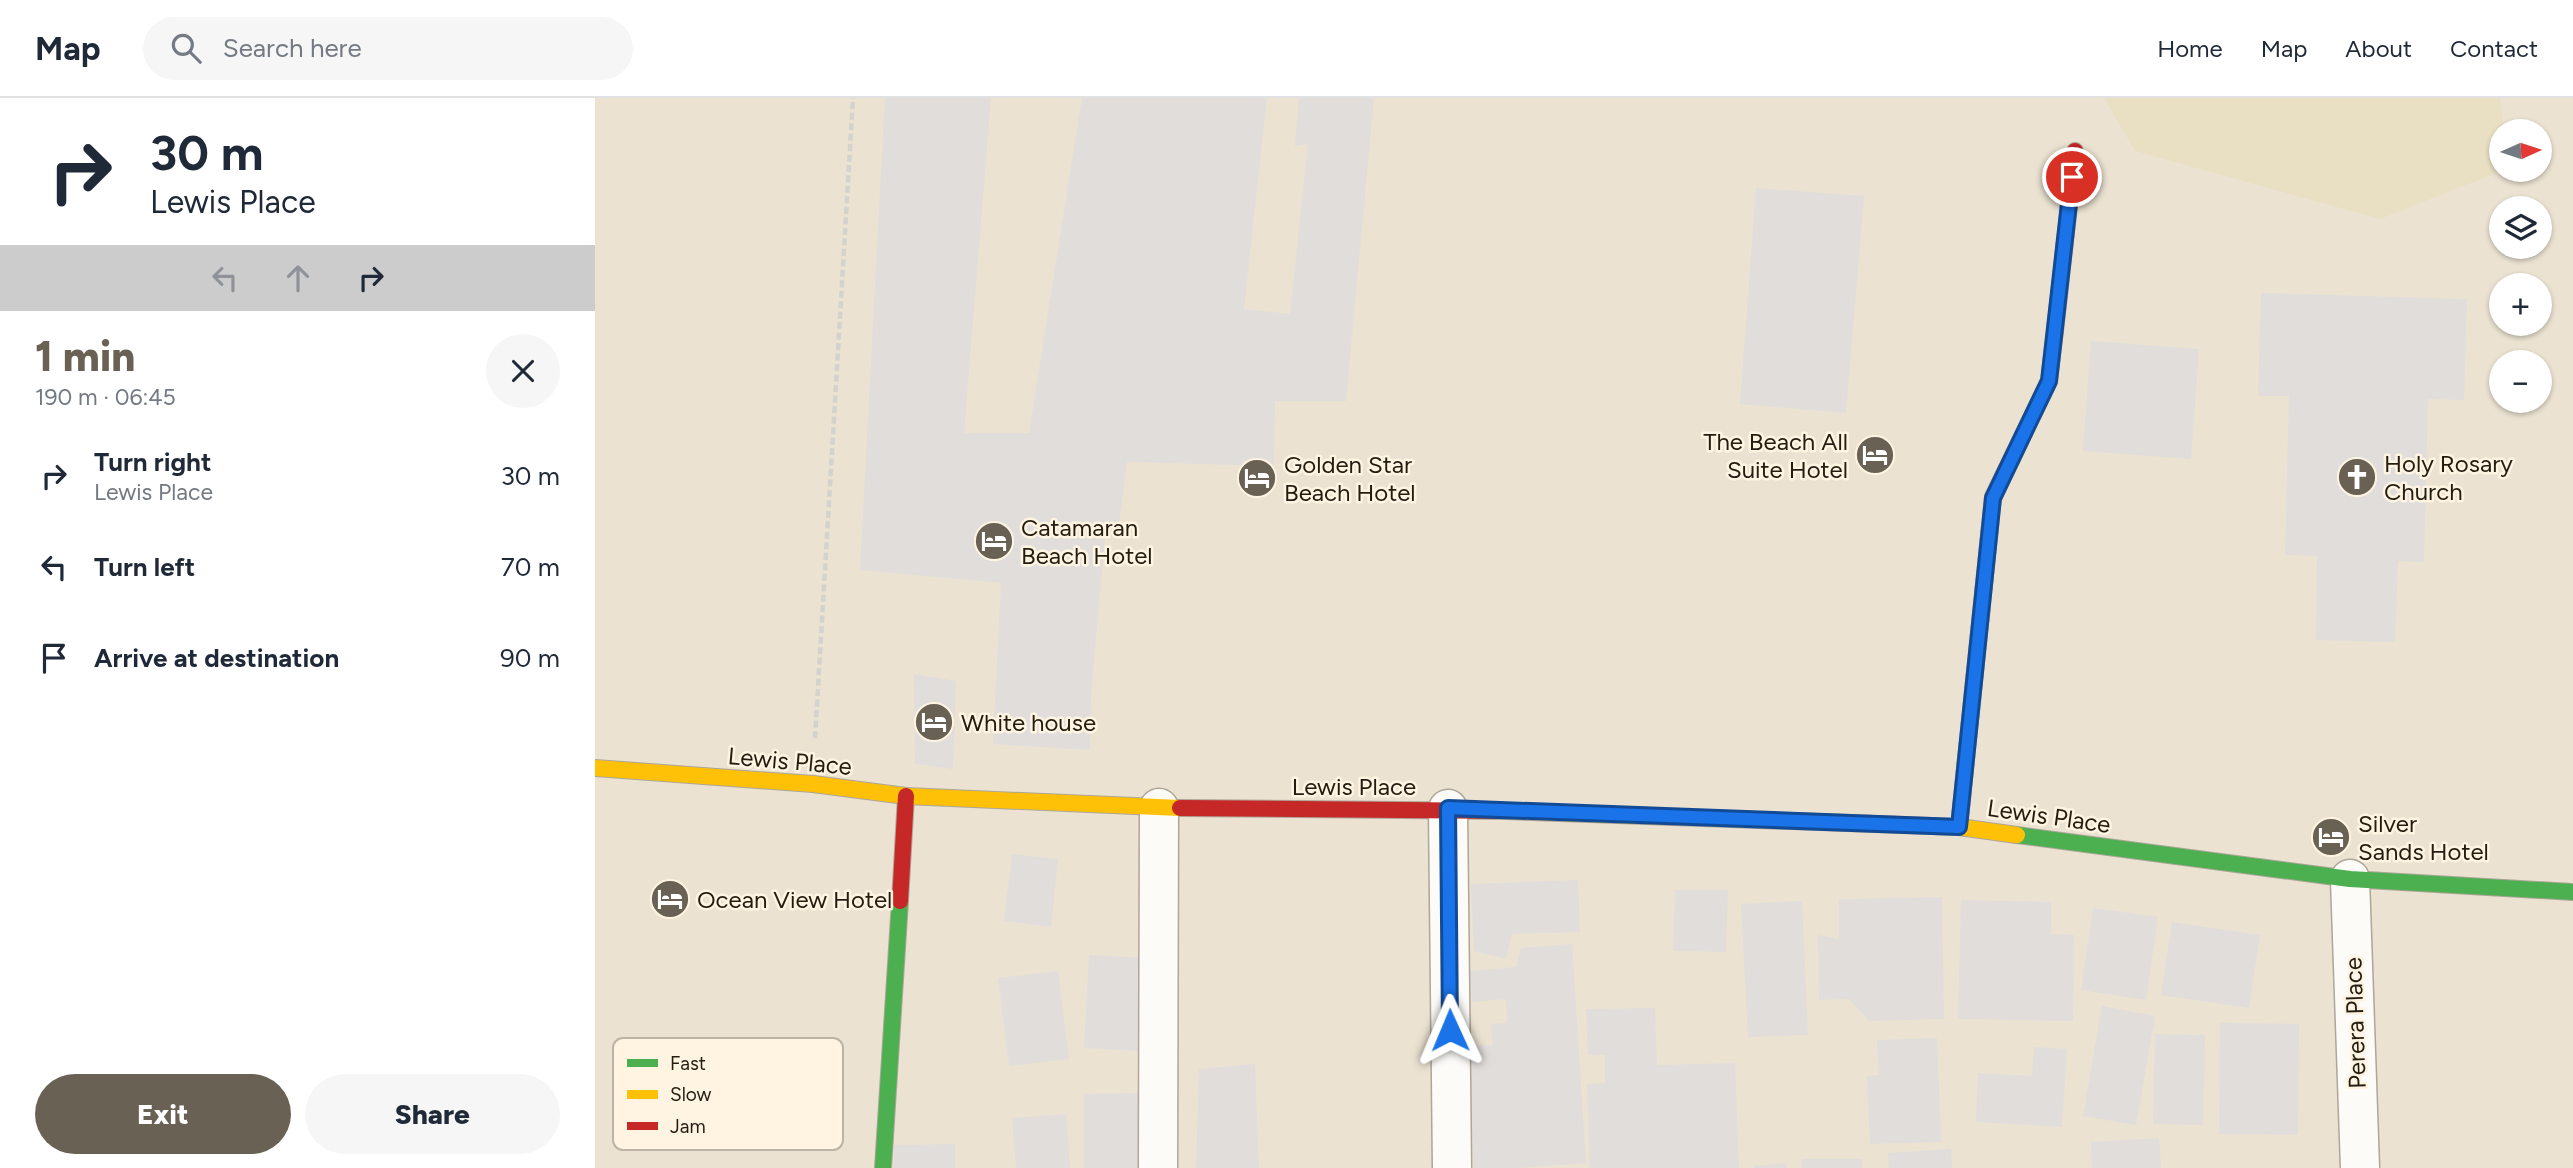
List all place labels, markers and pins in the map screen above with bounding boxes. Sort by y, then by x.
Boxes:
pin [2042,147,2102,207]
place label: The Beach All Suite Hotel [1703,427,1848,484]
hotel icon: The Beach All Suite Hotel [1854,434,1896,476]
place label: Holy Rosary Church [2384,449,2513,506]
place label: Golden Star Beach Hotel [1284,450,1416,507]
church icon: Holy Rosary Church [2336,456,2378,498]
hotel icon: Golden Star Beach Hotel [1236,457,1278,499]
place label: Catamaran Beach Hotel [1021,513,1153,570]
hotel icon: Catamaran Beach Hotel [973,520,1015,562]
hotel icon: White house [913,701,955,743]
place label: White house [961,708,1096,737]
place label: Silver Sands Hotel [2358,809,2489,866]
hotel icon: Silver Sands Hotel [2310,816,2352,858]
hotel icon: Ocean View Hotel [649,878,691,920]
place label: Ocean View Hotel [697,885,892,914]

